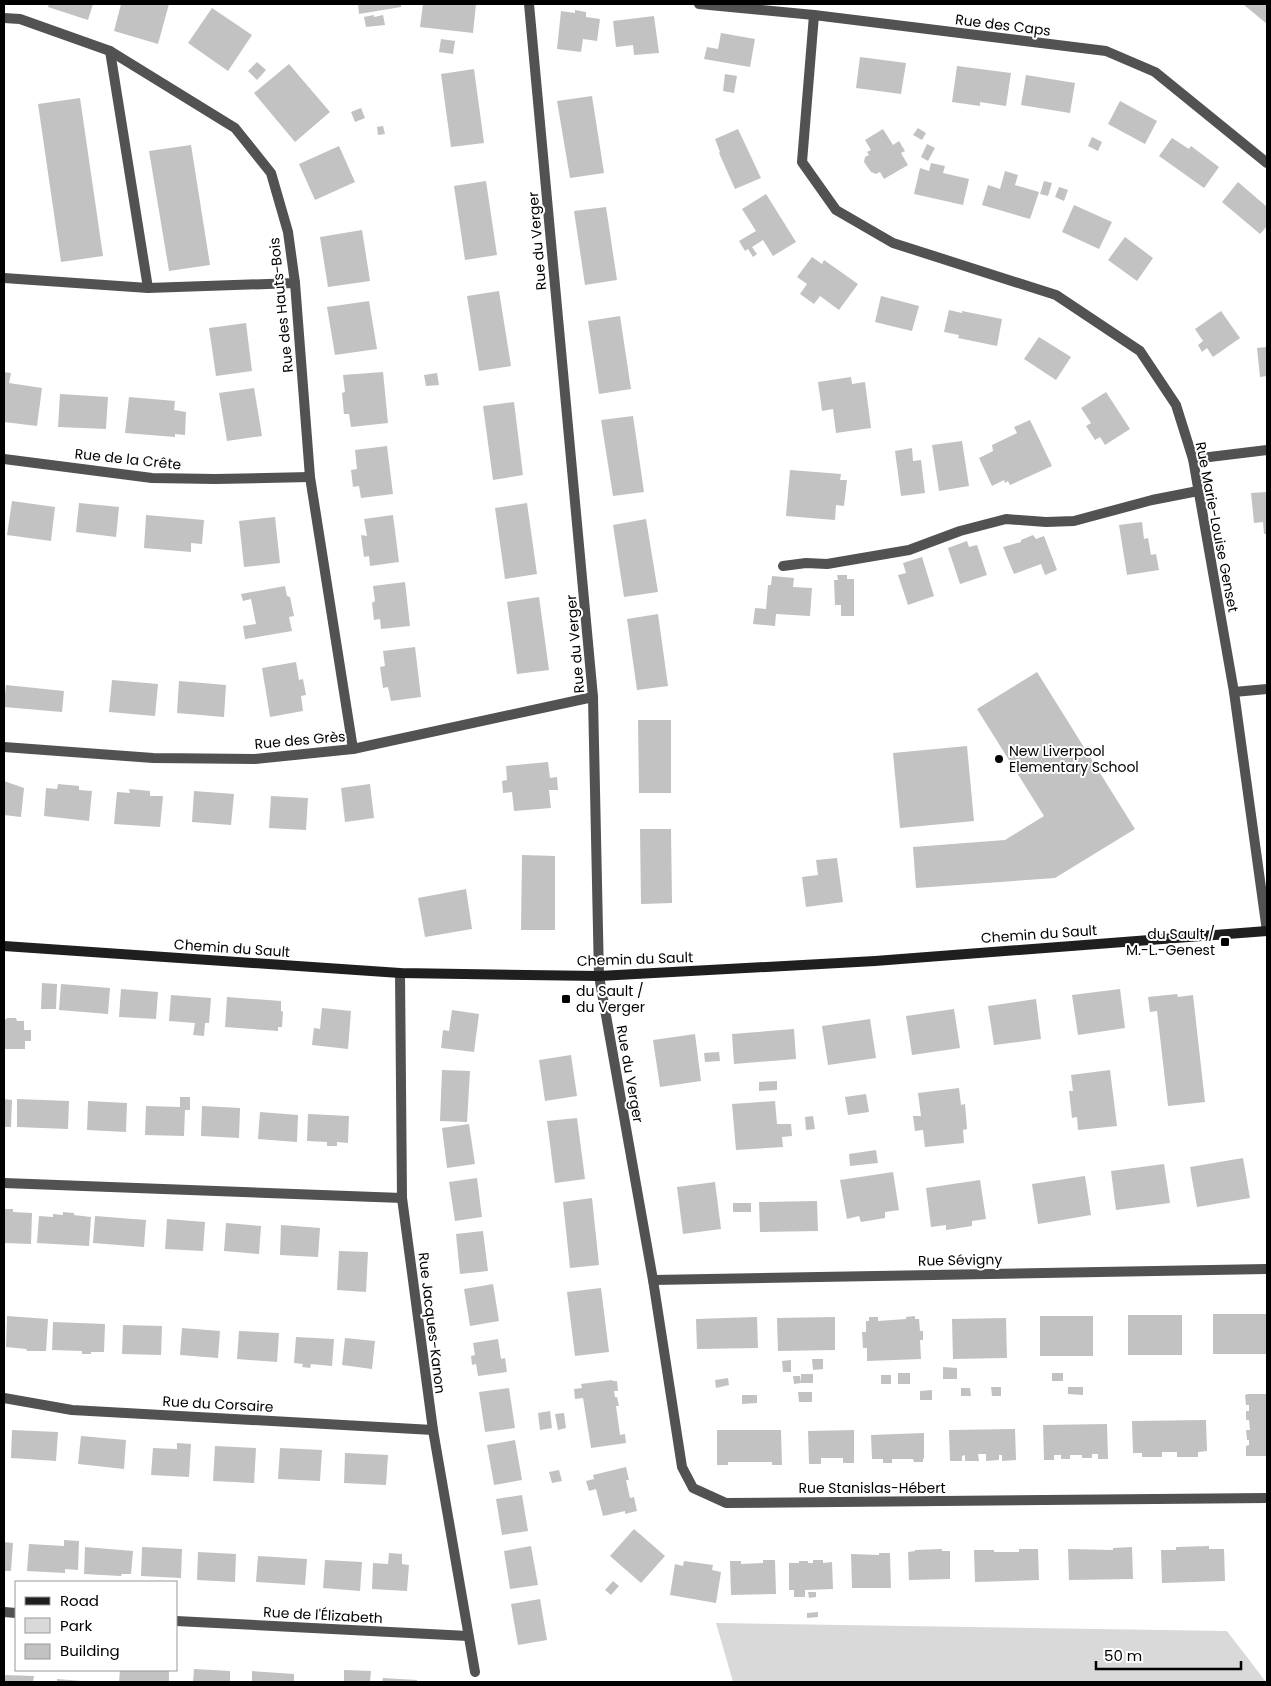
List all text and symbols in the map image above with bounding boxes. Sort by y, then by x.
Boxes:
street label: Rue des Caps [954,9,1052,41]
street label: Rue du Verger [523,191,551,291]
street label: Rue des Hauts-Bois [264,237,298,373]
street label: Rue Marie-Louise Genset [1191,440,1243,614]
street label: Rue de la Crête [74,443,183,475]
street label: Rue du Verger [561,594,589,694]
street label: Rue des Grès [254,726,346,754]
place label: New Liverpool Elementary School [1009,741,1139,777]
marker: New Liverpool Elementary School [993,753,1005,765]
street label: Chemin du Sault [980,920,1098,948]
place label: du Sault / M.-L.-Genest [1126,924,1215,960]
street label: Chemin du Sault [173,934,291,962]
marker: du Sault / M.-L.-Genest [1219,936,1231,948]
street label: Chemin du Sault [577,947,693,971]
place label: du Sault / du Verger [576,981,645,1017]
marker: du Sault / du Verger [560,993,572,1005]
street label: Rue du Verger [612,1024,648,1124]
street label: Rue Sévigny [918,1249,1002,1271]
street label: Rue Jacques-Kanon [413,1251,451,1395]
street label: Rue du Corsaire [162,1391,274,1417]
street label: Rue Stanislas-Hébert [798,1478,946,1498]
legend [15,1581,178,1671]
text: Road [60,1590,99,1611]
street label: Rue de l'Élizabeth [263,1602,383,1628]
text: Park [60,1615,92,1636]
scale bar [1096,1638,1241,1670]
text: Building [60,1640,120,1661]
text: 50 m [1104,1645,1142,1666]

